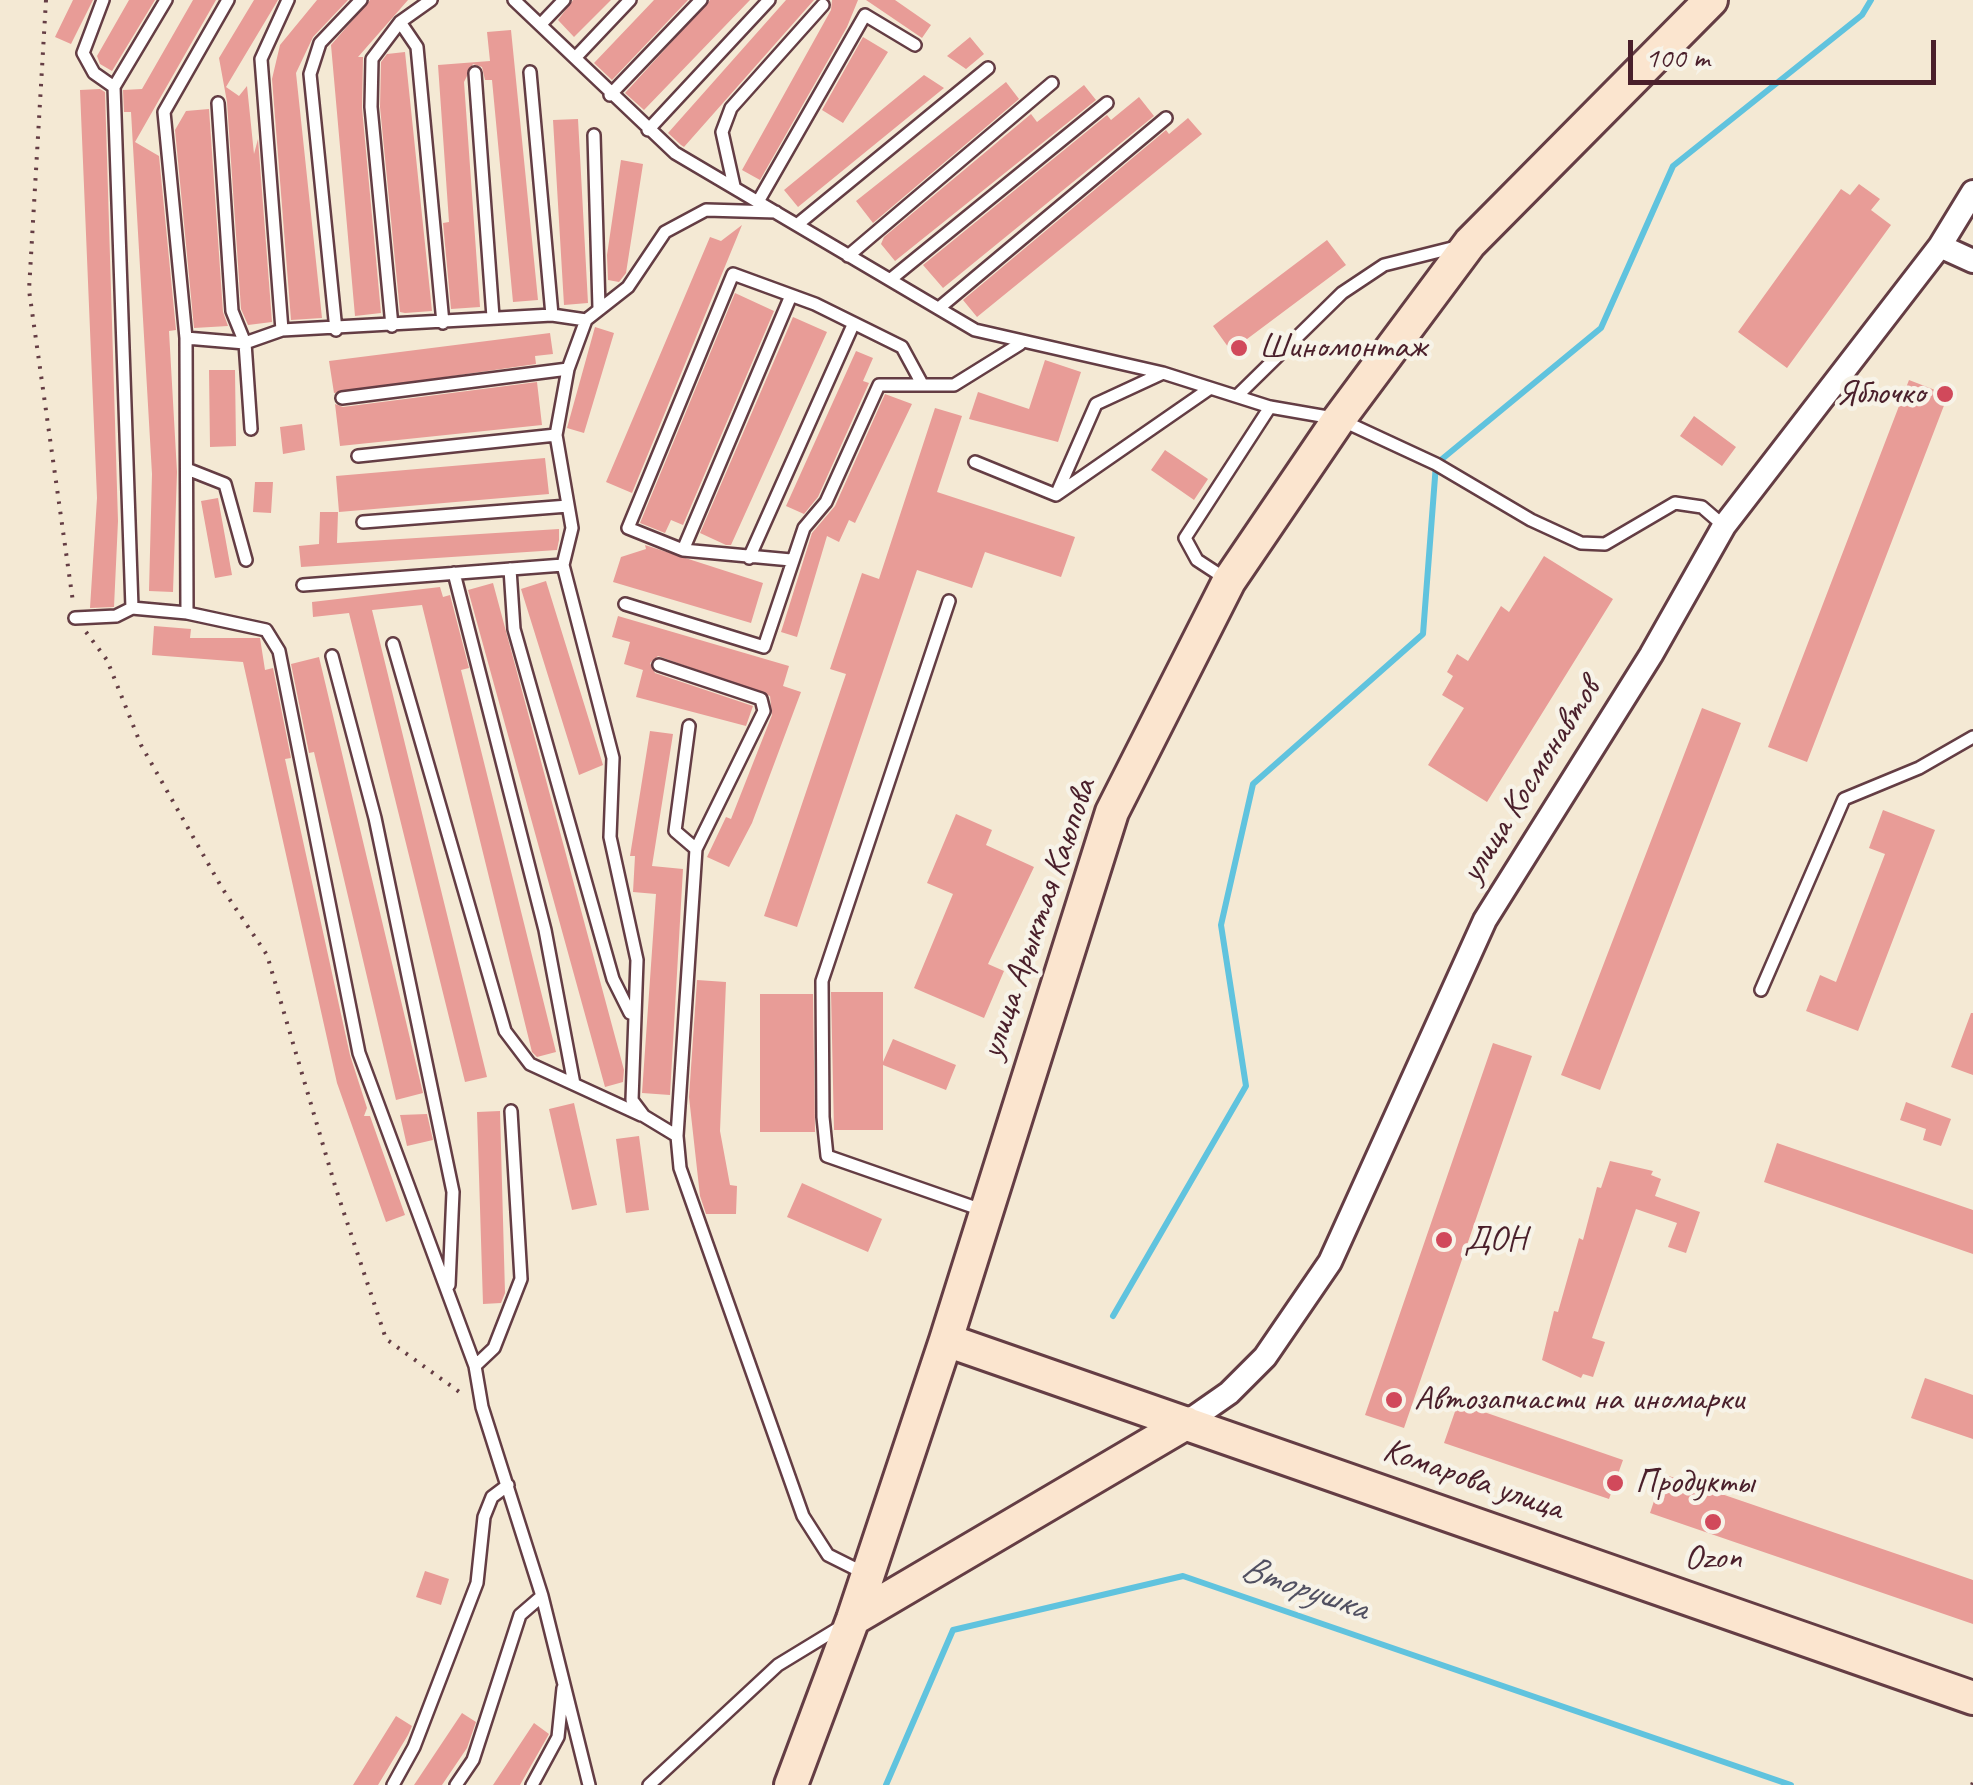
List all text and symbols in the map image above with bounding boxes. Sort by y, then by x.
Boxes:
scale bar [1633,20,1940,82]
text: 100 m [1645,38,1710,76]
place label: Шиномонтаж [1259,327,1426,369]
marker: Шиномонтаж [1228,337,1250,359]
place label: Яблочко [1836,373,1925,415]
marker: Яблочко [1934,383,1956,405]
street label: улица Космонавтов [1452,671,1610,891]
street label: улица Арыктая Каюпова [971,774,1107,1064]
place label: ДОН [1464,1219,1526,1261]
marker: ДОН [1433,1229,1455,1251]
place label: Автозапчасти на иномарки [1414,1379,1744,1421]
marker: Автозапчасти на иномарки [1383,1389,1405,1411]
street label: Комарова улица [1377,1430,1569,1530]
place label: Продукты [1635,1462,1754,1504]
marker: Продукты [1604,1472,1626,1494]
marker: Ozon [1702,1511,1724,1533]
place label: Ozon [1684,1538,1742,1580]
water label: Вторушка [1235,1546,1373,1632]

